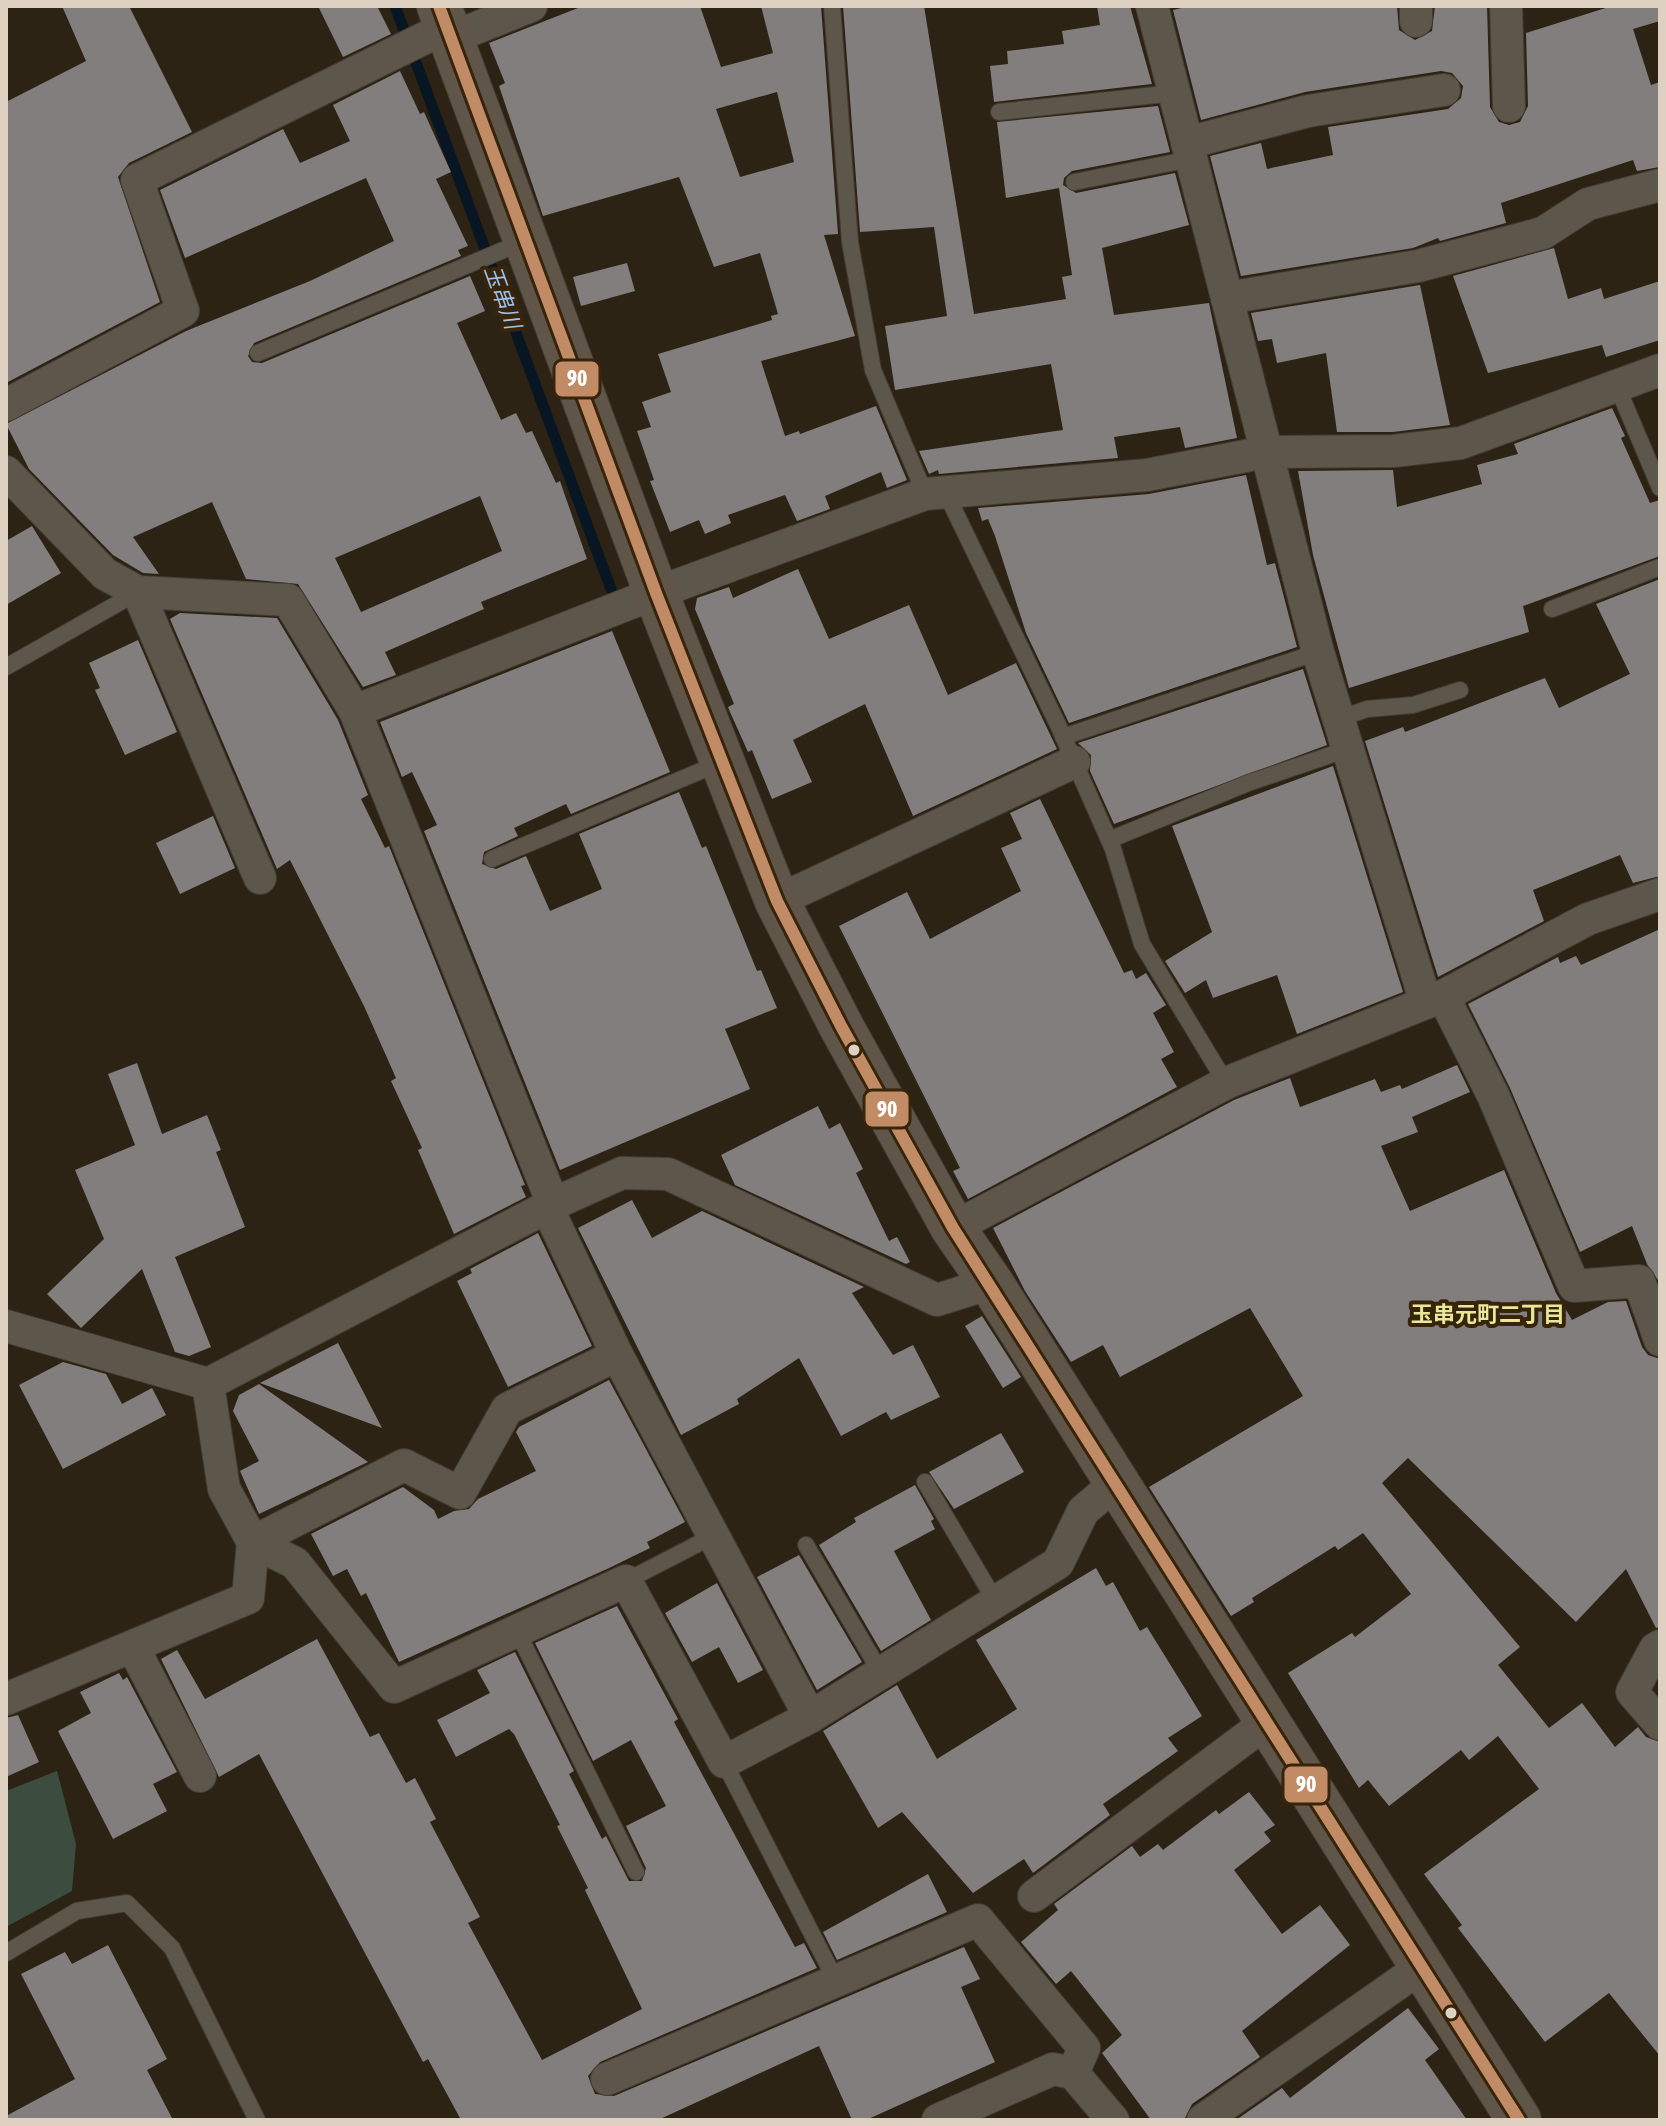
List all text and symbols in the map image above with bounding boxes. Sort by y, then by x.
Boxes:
water label: 玉串川 [479,262,527,334]
line badge: 90 [554,360,600,398]
text: 90 [567,365,587,391]
unlabelled marker [846,1042,862,1058]
line badge: 90 [864,1090,910,1128]
text: 90 [877,1096,897,1122]
district label: 玉串元町二丁目 [1411,1301,1565,1327]
line badge: 90 [1283,1765,1329,1804]
text: 90 [1296,1771,1316,1797]
unlabelled marker [1443,2005,1459,2021]

